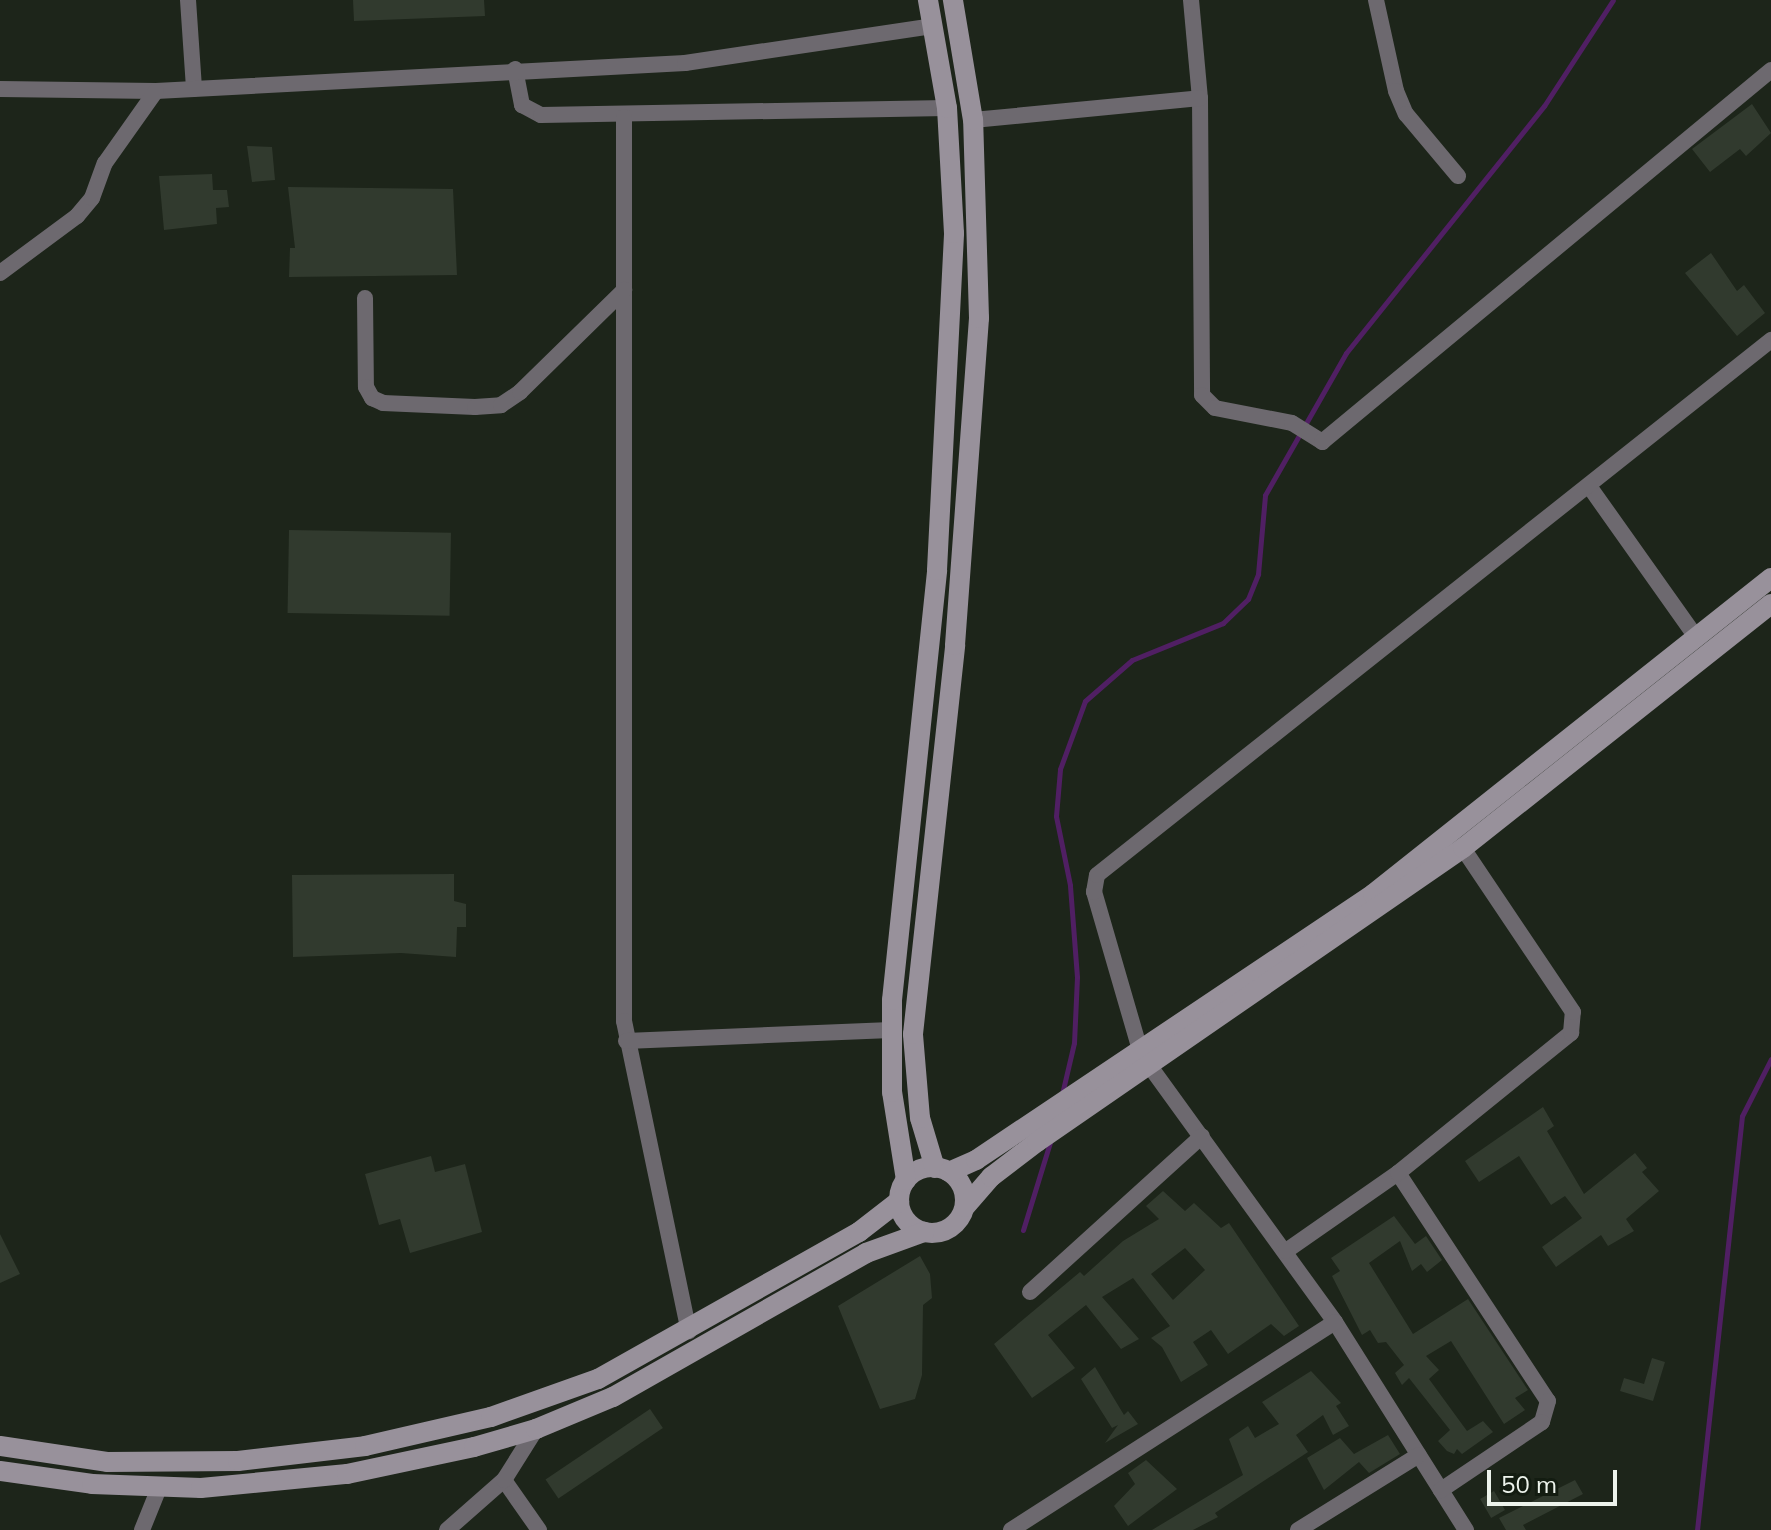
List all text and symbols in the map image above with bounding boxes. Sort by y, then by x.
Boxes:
scale bar [1491,1454,1621,1504]
text: 50 m [1501,1469,1557,1499]

